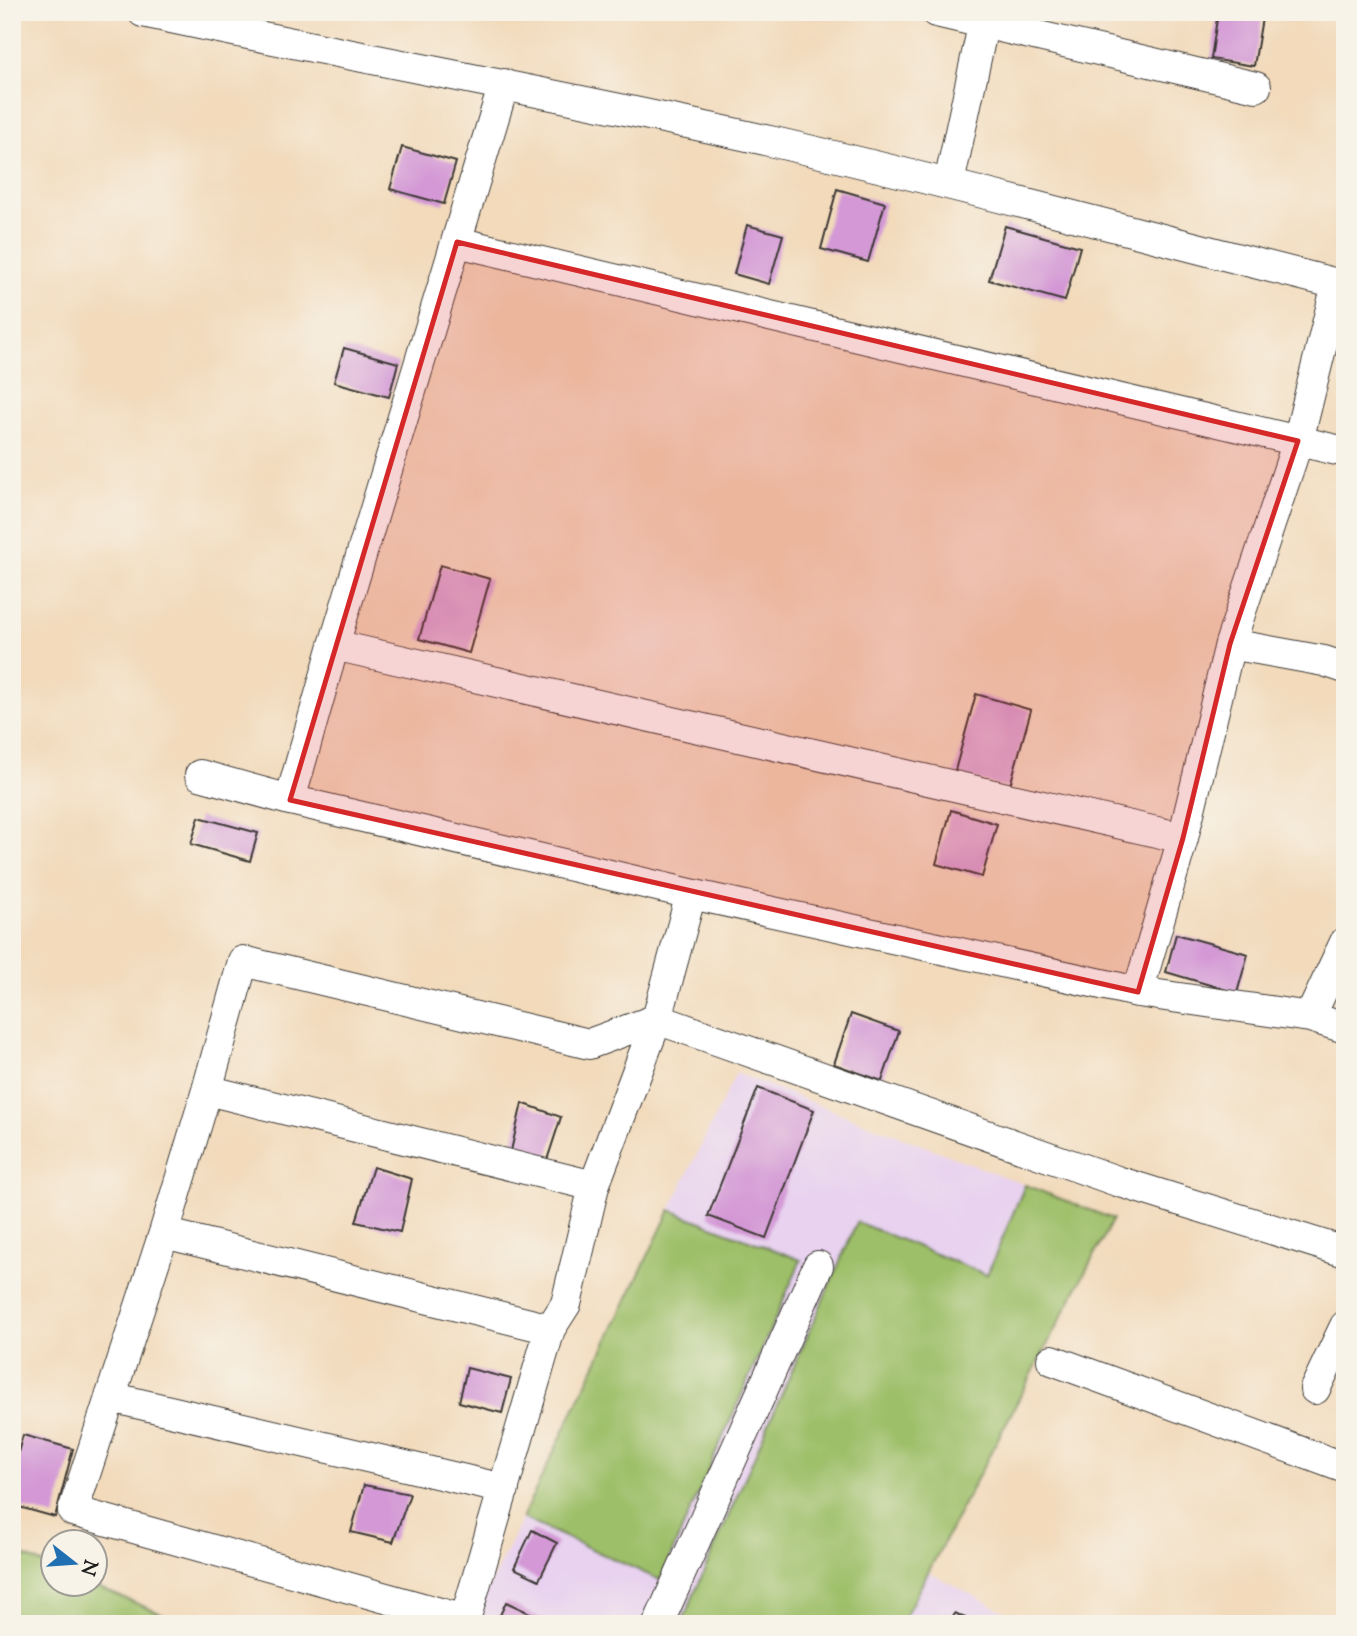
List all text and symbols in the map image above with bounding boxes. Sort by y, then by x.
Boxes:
north arrow [38,1528,108,1598]
text: N [73,1556,103,1578]

